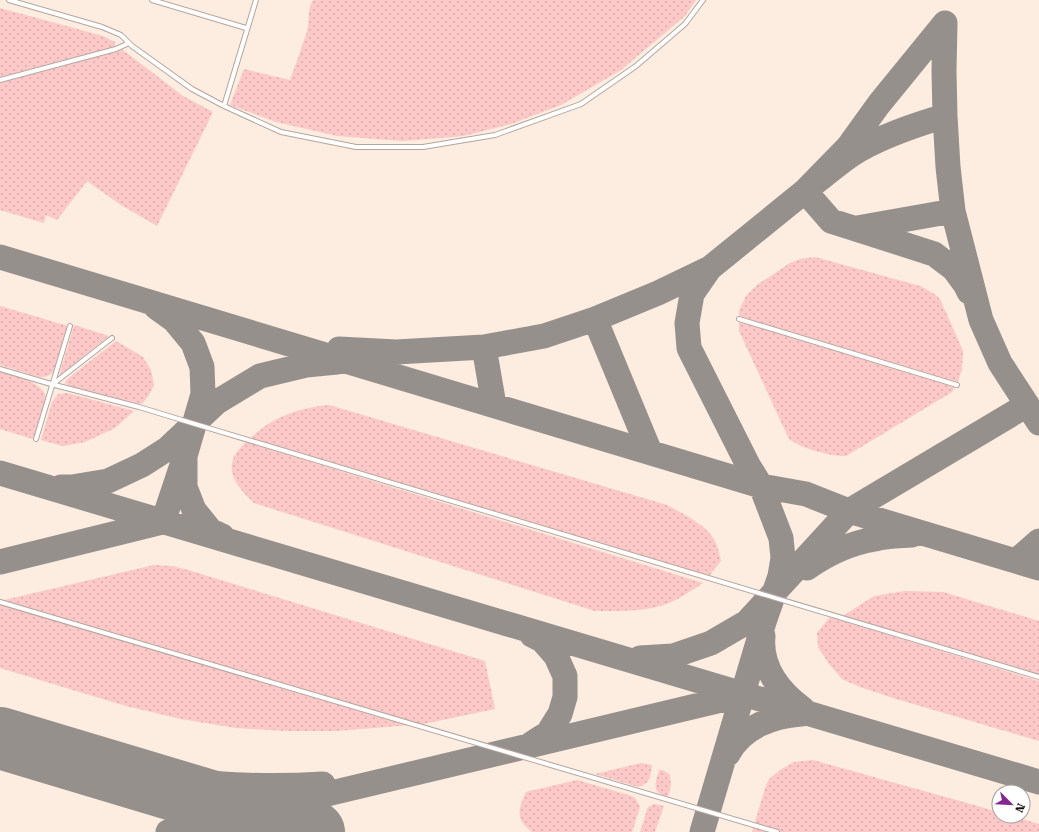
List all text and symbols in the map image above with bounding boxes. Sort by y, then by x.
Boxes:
north arrow [991,784,1031,824]
text: N [1012,801,1027,815]

